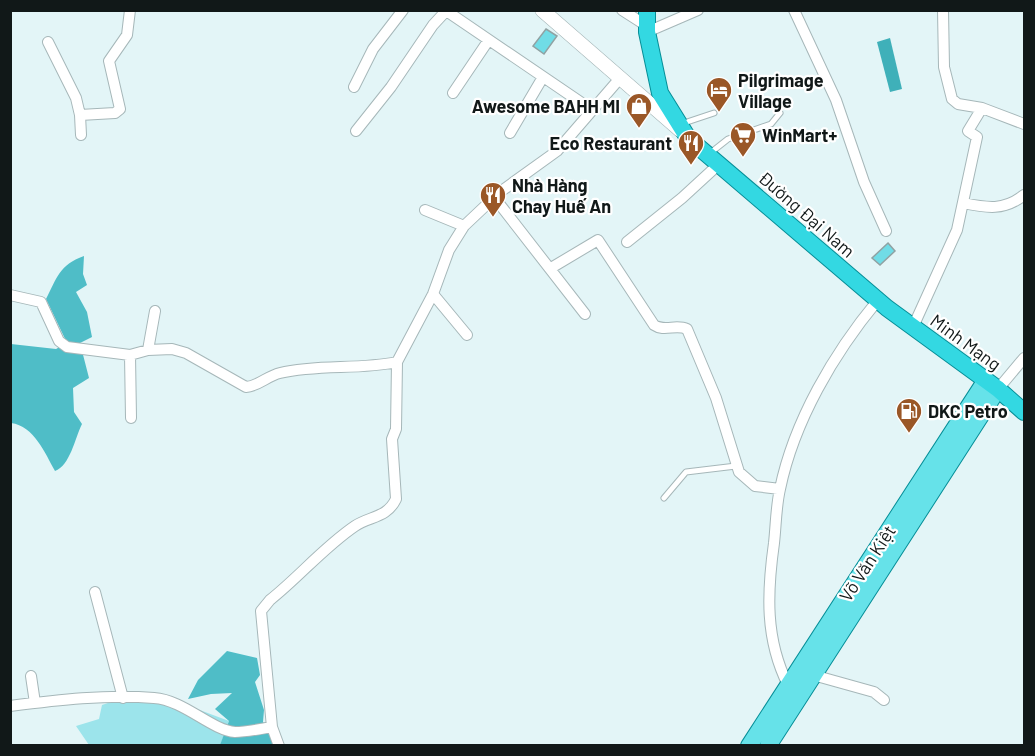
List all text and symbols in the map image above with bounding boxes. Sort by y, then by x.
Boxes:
place label: Pilgrimage Village [738,69,824,112]
hotel icon: Pilgrimage Village [704,75,734,113]
shop icon: Awesome BAHH MI [624,91,654,129]
place label: Awesome BAHH MI [472,95,620,117]
supermarket icon: WinMart+ [728,120,758,158]
place label: WinMart+ [762,124,837,146]
restaurant icon: Eco Restaurant [676,128,706,166]
place label: Eco Restaurant [550,132,672,154]
street label: Đường Đại Nam [754,166,860,262]
place label: Nhà Hàng Chay Huế An [512,174,611,217]
restaurant icon: Nhà Hàng Chay Huế An [478,180,508,218]
street label: Minh Mạng [926,309,1006,375]
fuel station icon: DKC Petro [894,396,924,434]
place label: DKC Petro [928,400,1008,422]
street label: Võ Văn Kiệt [834,521,900,605]

